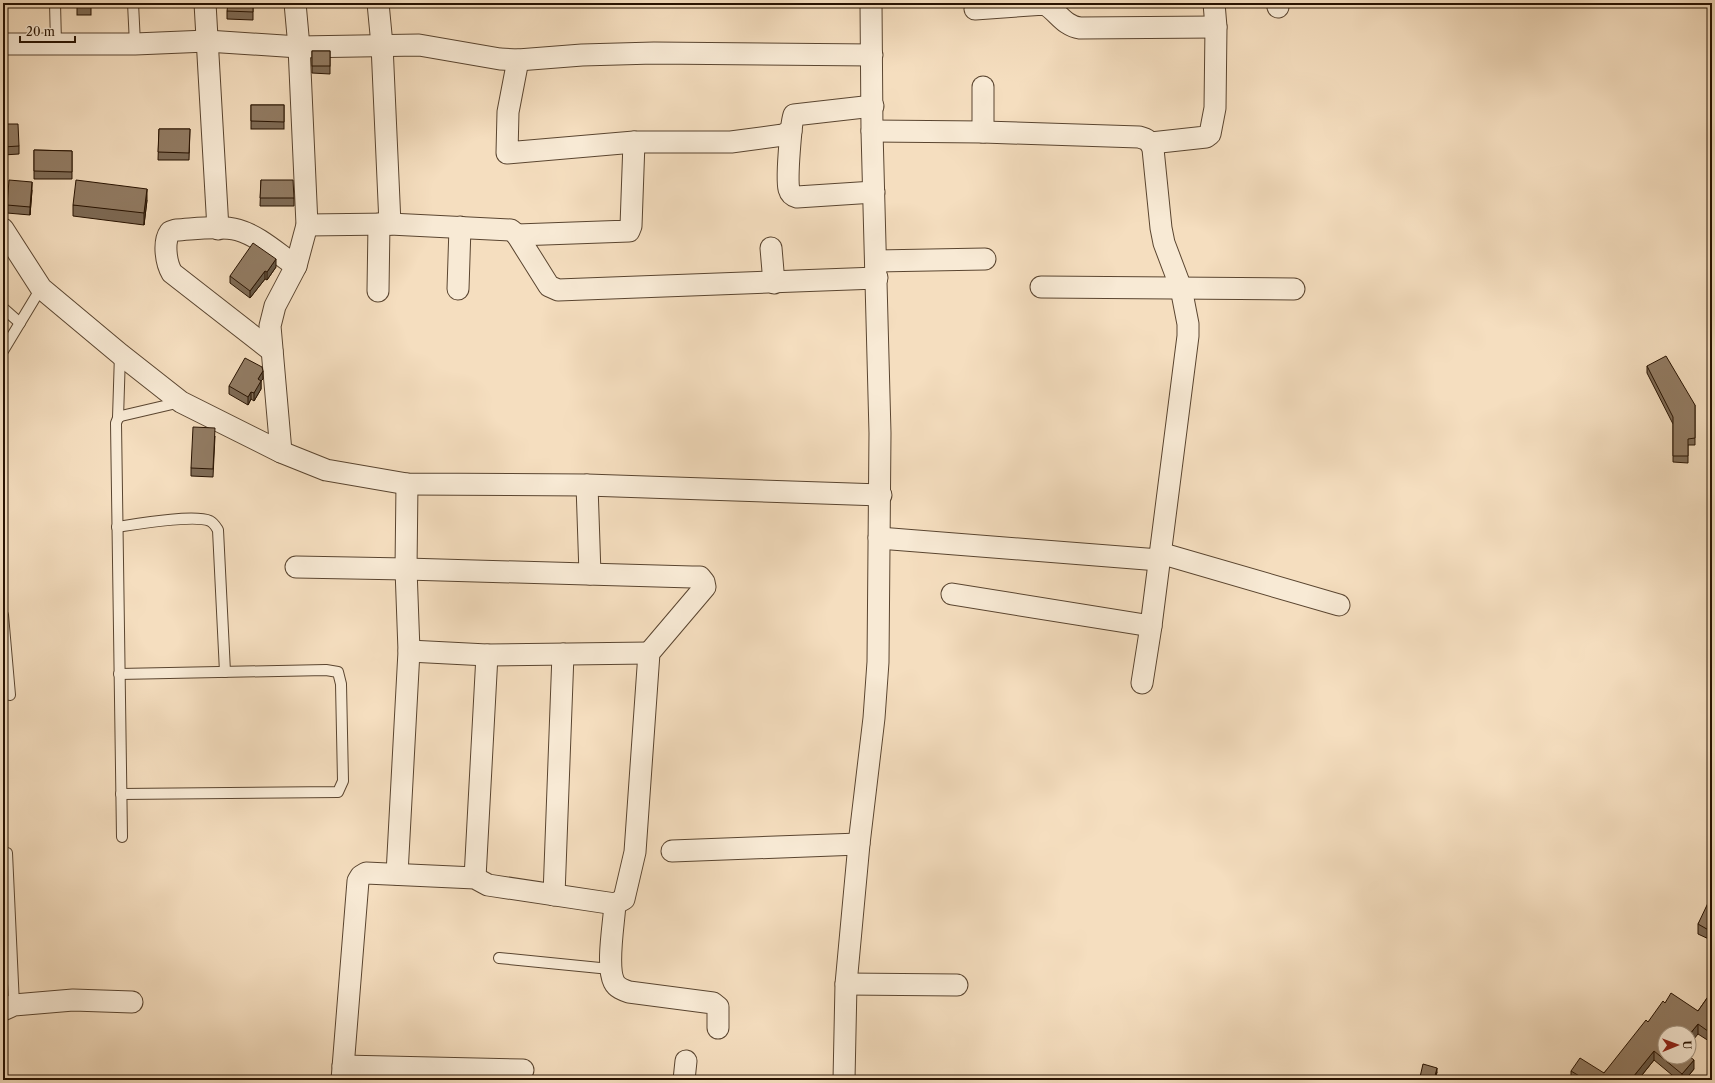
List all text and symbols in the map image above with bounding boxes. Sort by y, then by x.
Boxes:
scale bar [20,18,75,44]
text: 20 m [26,24,55,39]
north arrow [1657,1025,1697,1065]
text: U [1680,1040,1694,1049]

